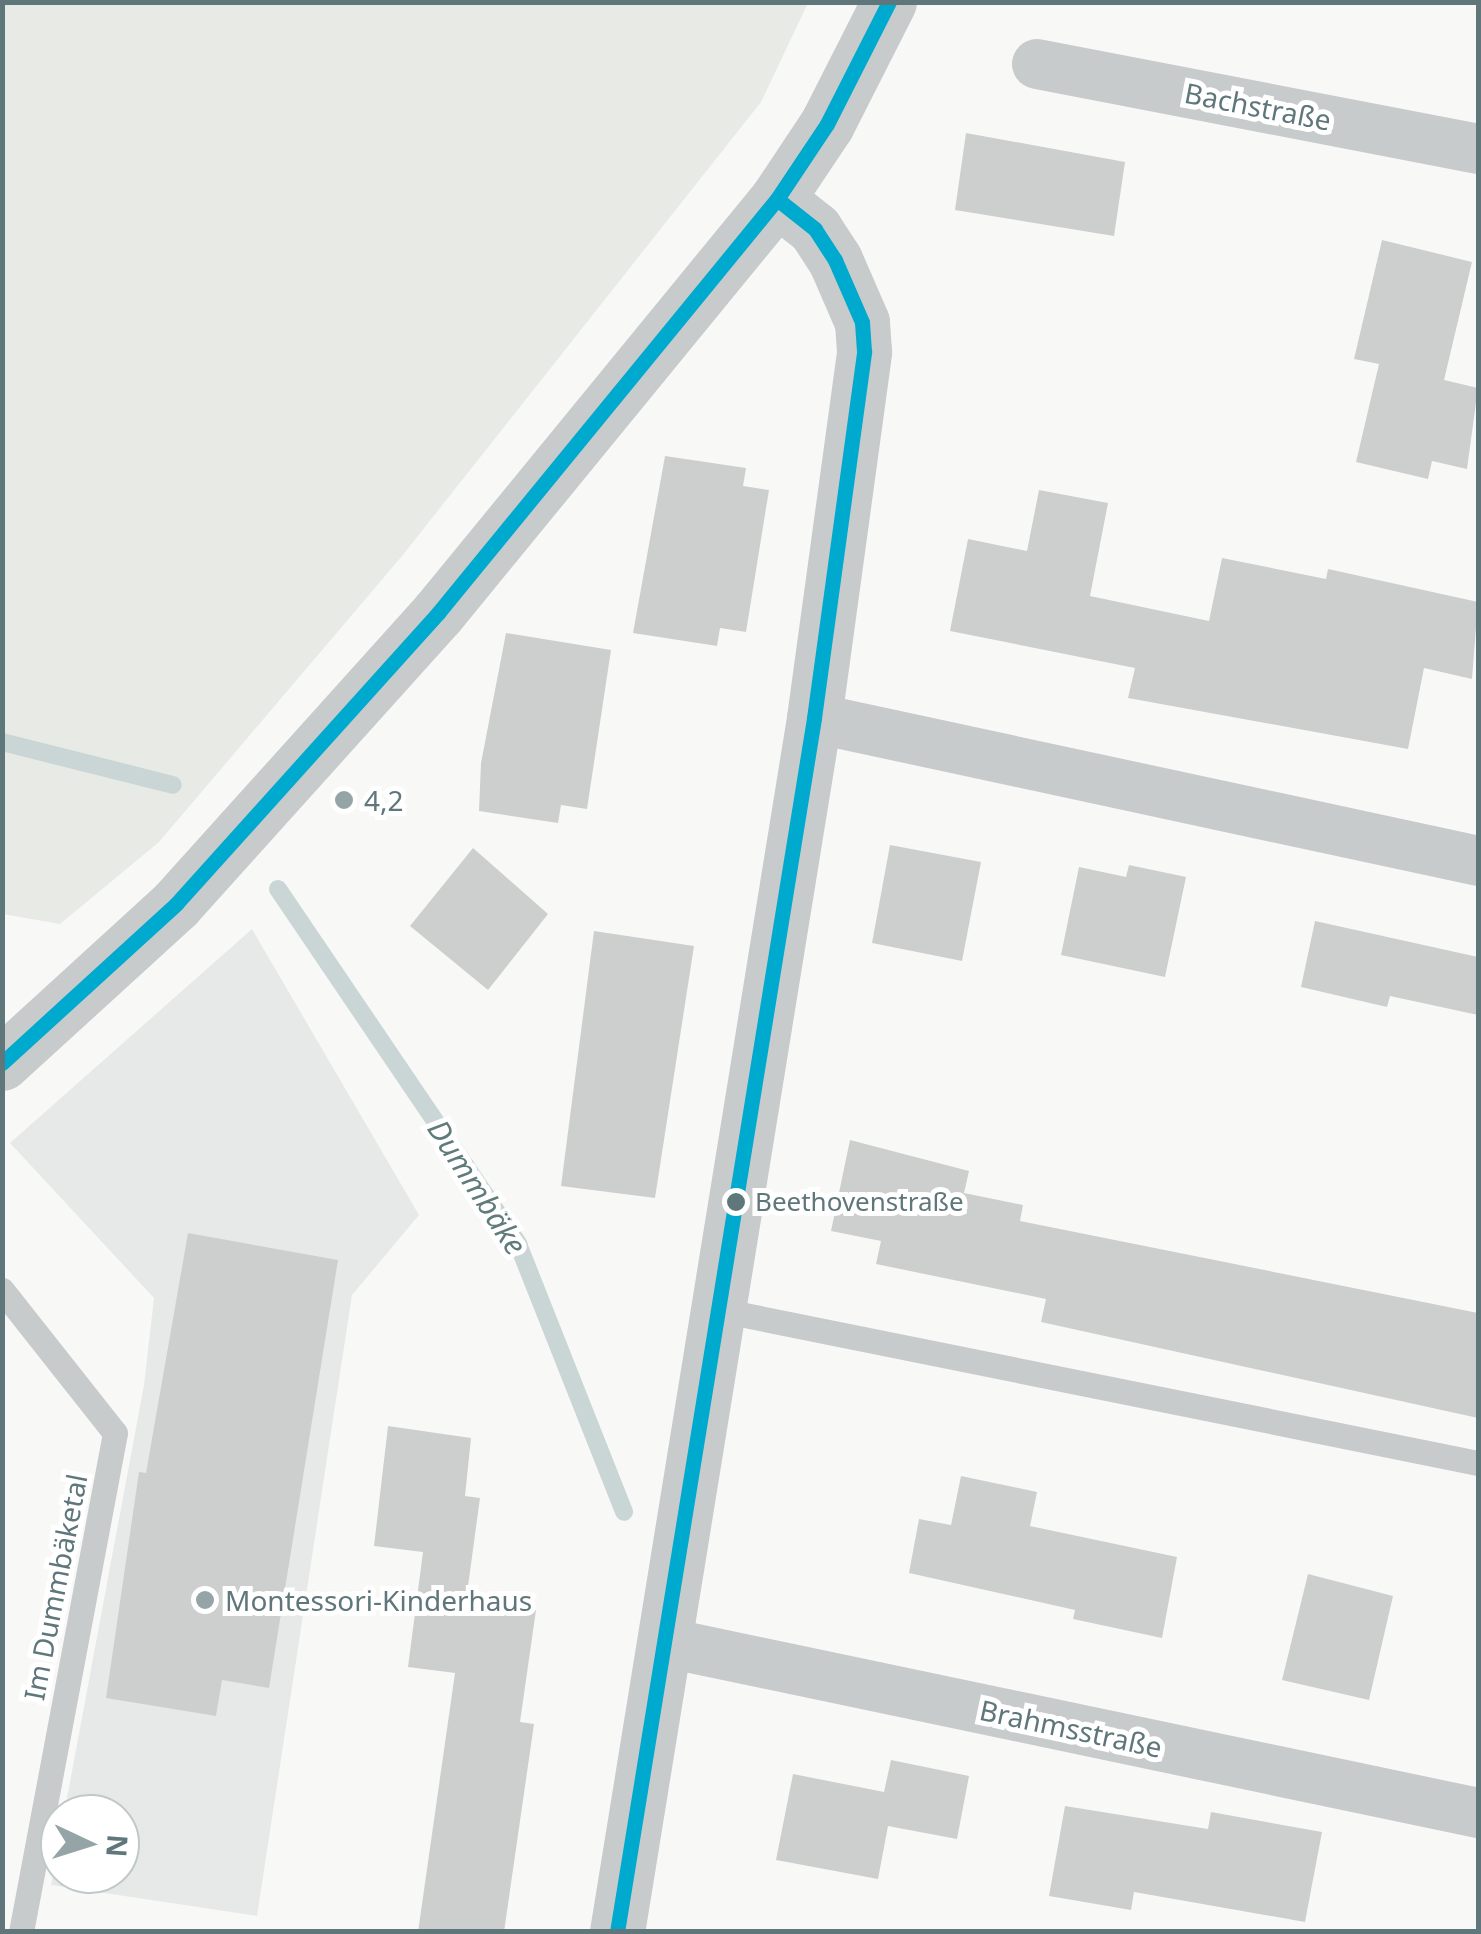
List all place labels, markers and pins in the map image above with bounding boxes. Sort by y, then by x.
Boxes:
place label: 4,2 [364,783,404,817]
marker: 4,2 [333,789,355,811]
place label: Beethovenstraße [755,1186,964,1218]
marker: Beethovenstraße [726,1192,746,1212]
place label: Montessori-Kinderhaus [225,1583,532,1617]
marker: Montessori-Kinderhaus [194,1589,216,1611]

